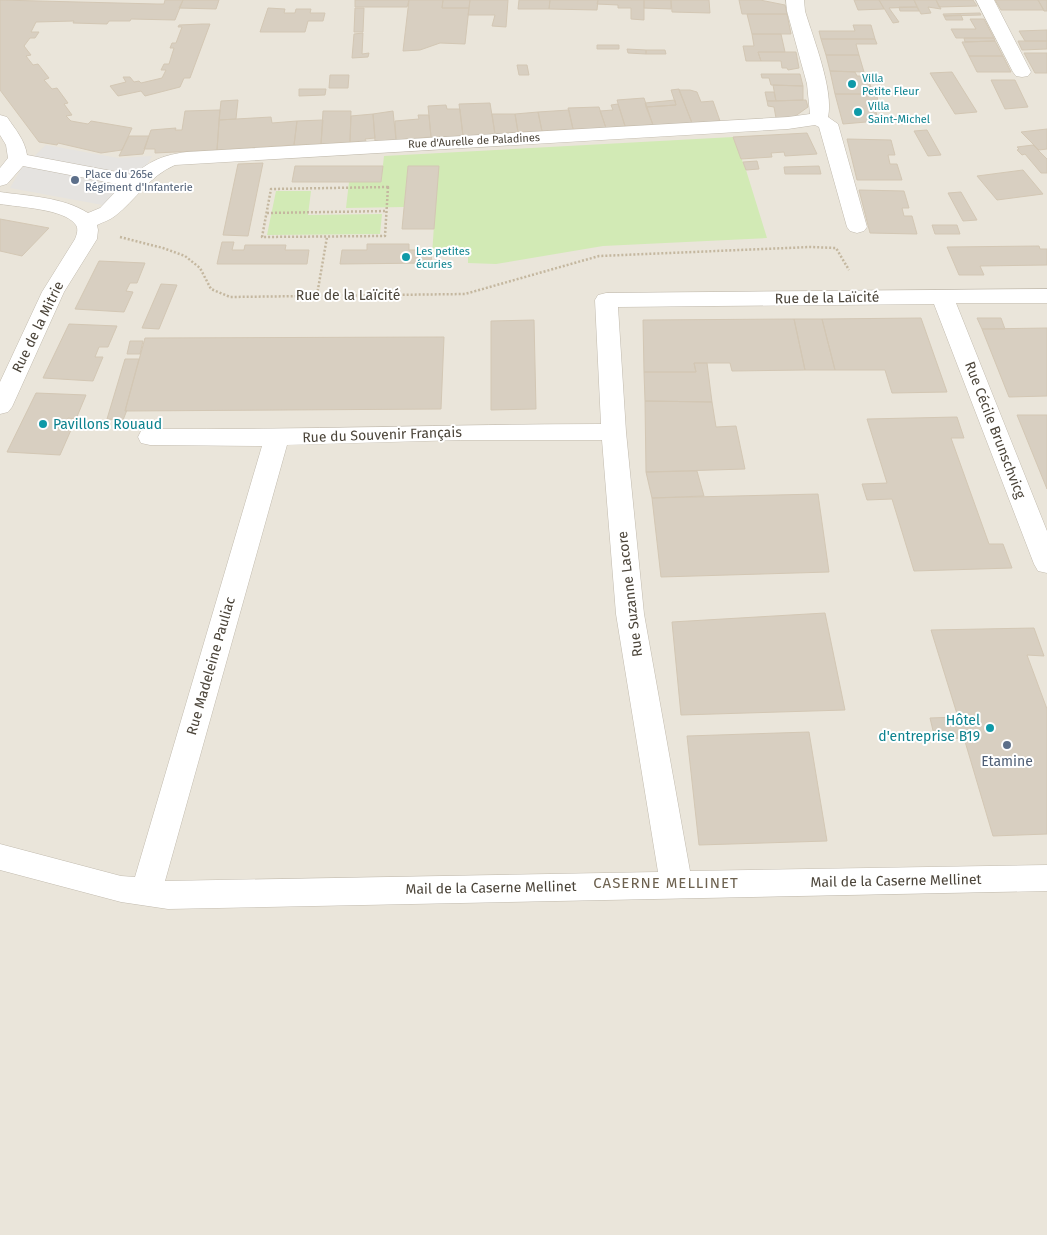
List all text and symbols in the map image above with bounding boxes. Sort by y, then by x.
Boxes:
place label: Villa Petite Fleur [862,72,920,98]
marker: Villa Petite Fleur [846,78,858,90]
place label: Villa Saint-Michel [868,100,930,126]
marker: Villa Saint-Michel [852,106,864,118]
street label: Rue d'Aurelle de Paladines [408,131,540,151]
place label: Place du 265e Régiment d'Infanterie [85,168,193,194]
marker: Place du 265e Régiment d'Infanterie [69,174,81,186]
place label: Les petites écuries [416,245,470,271]
marker: Les petites écuries [400,251,412,263]
street label: Rue de la Mitrie [8,278,68,376]
street label: Rue de la Laïcité [296,287,400,304]
street label: Rue de la Laïcité [775,289,879,307]
street label: Rue Cécile Brunschvicg [961,359,1029,502]
place label: Pavillons Rouaud [53,416,162,433]
marker: Pavillons Rouaud [37,418,49,430]
street label: Rue du Souvenir Français [302,424,463,446]
street label: Rue Suzanne Lacore [614,530,646,658]
street label: Rue Madeleine Pauliac [183,595,239,737]
place label: Hôtel d'entreprise B19 [878,712,980,745]
marker: Hôtel d'entreprise B19 [984,722,996,734]
marker: Etamine [1001,739,1013,751]
place label: Etamine [981,753,1033,770]
street label: Mail de la Caserne Mellinet [810,871,983,891]
district label: CASERNE MELLINET [593,874,739,892]
street label: Mail de la Caserne Mellinet [405,878,578,898]

